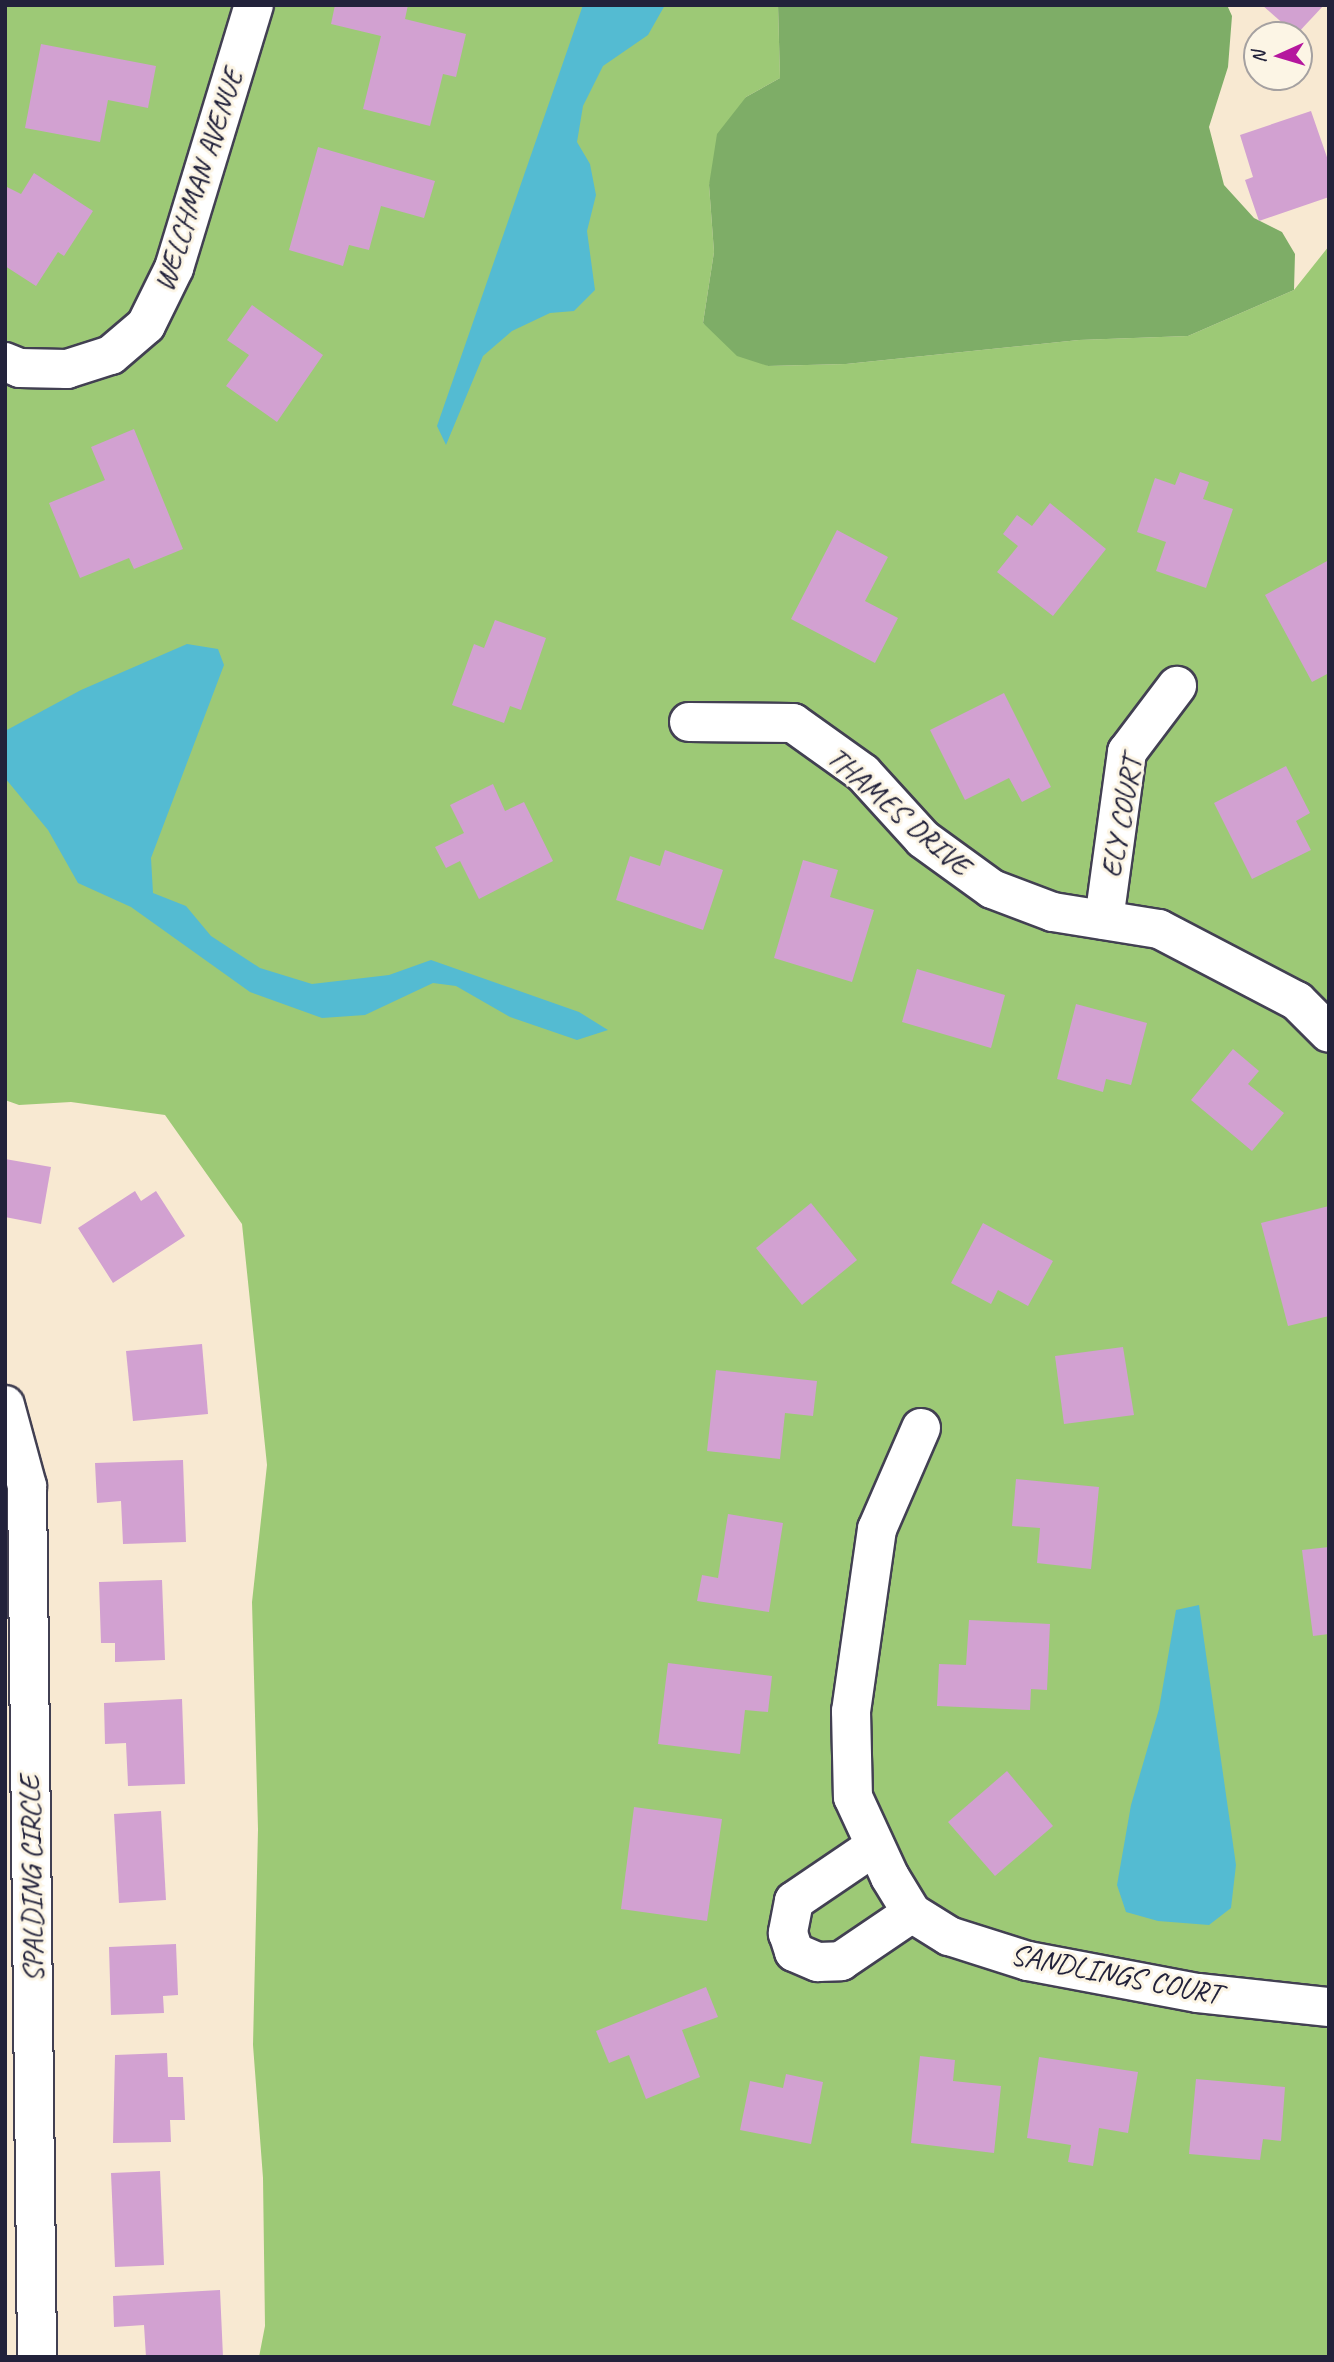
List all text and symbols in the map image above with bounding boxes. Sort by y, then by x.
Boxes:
north arrow [1243,21,1313,91]
text: N [1247,51,1271,64]
street label: WELCHMAN AVENUE [145,64,251,296]
street label: THAMES DRIVE [819,739,979,883]
street label: ELY COURT [1093,755,1149,879]
street label: SPALDING CIRCLE [11,1775,51,1983]
street label: SANDLINGS COURT [1008,1936,1224,2012]

